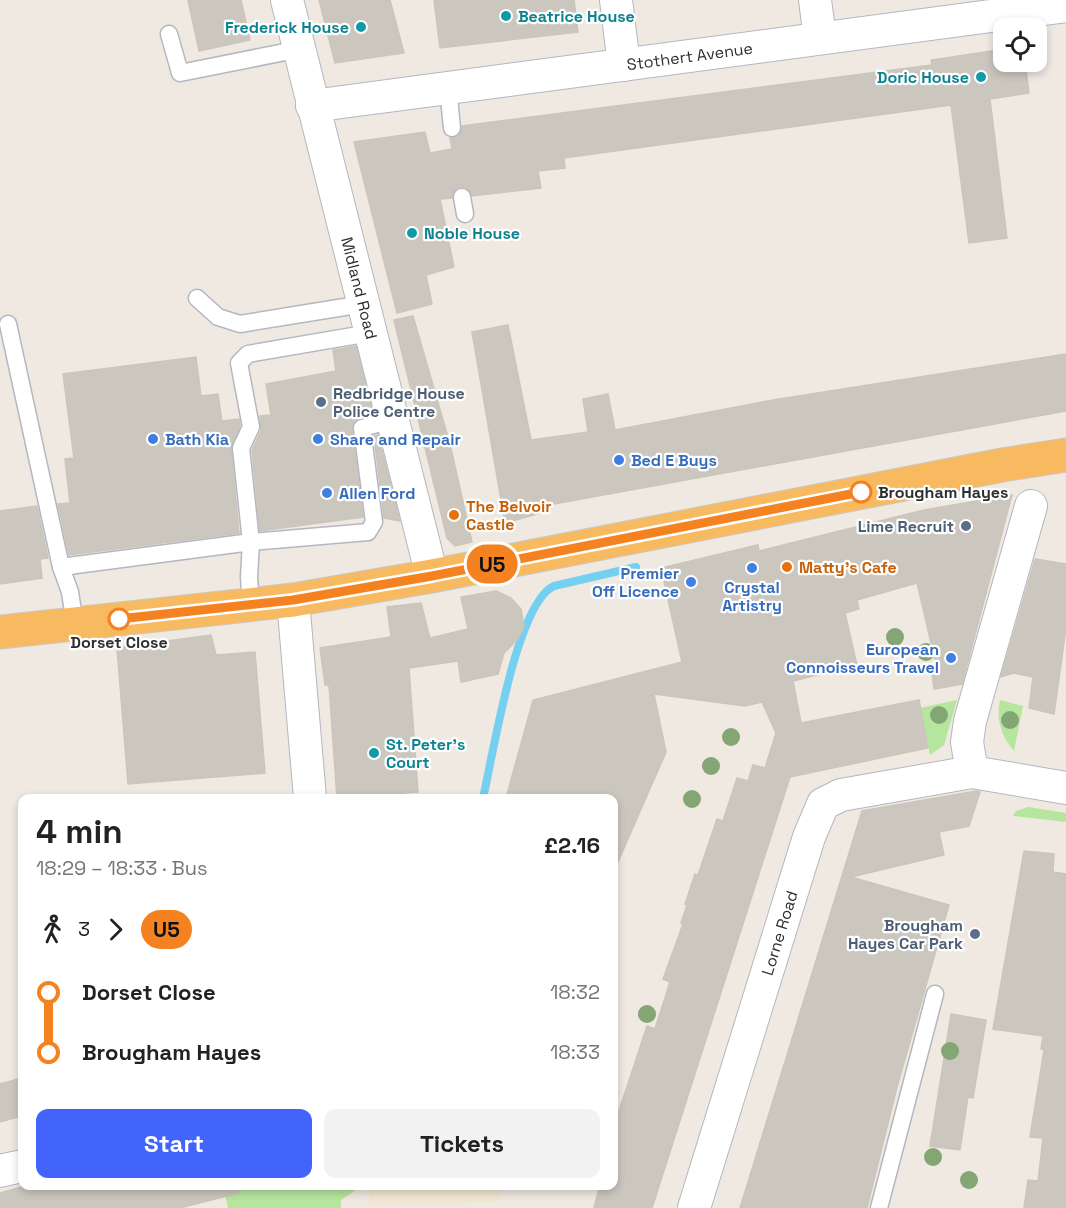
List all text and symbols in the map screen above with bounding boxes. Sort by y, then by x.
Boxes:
place label: Beatrice House [518,6,635,27]
marker: Beatrice House [499,9,513,23]
place label: Frederick House [225,17,349,38]
map controls [993,18,1047,72]
button: locate [993,18,1047,72]
marker: Frederick House [354,20,368,34]
street label: Stothert Avenue [625,37,754,75]
place label: Doric House [877,67,969,88]
marker: Doric House [974,70,988,84]
place label: Noble House [424,223,520,244]
marker: Noble House [405,226,419,240]
street label: Midland Road [337,235,382,341]
place label: Redbridge House Police Centre [333,383,465,422]
marker: Redbridge House Police Centre [314,395,328,409]
place label: Bath Kia [165,429,229,450]
place label: Share and Repair [330,429,461,450]
marker: Bath Kia [146,432,160,446]
marker: Share and Repair [311,432,325,446]
place label: Bed E Buys [631,450,717,471]
marker: Bed E Buys [612,453,626,467]
marker: Brougham Hayes [850,481,872,503]
place label: Brougham Hayes [878,482,1008,503]
place label: Allen Ford [339,483,415,504]
marker: Allen Ford [320,486,334,500]
place label: The Belvoir Castle [466,496,552,535]
marker: The Belvoir Castle [447,508,461,522]
place label: Lime Recruit [858,516,954,537]
marker: Lime Recruit [959,519,973,533]
line badge: U5 [465,544,519,584]
text: U5 [479,551,505,578]
place label: Matty's Cafe [799,557,897,578]
marker: Matty's Cafe [780,560,794,574]
marker: Crystal Artistry [745,561,759,575]
place label: Premier Off Licence [592,563,679,602]
marker: Premier Off Licence [684,575,698,589]
place label: Crystal Artistry [722,577,782,616]
marker: Dorset Close [108,608,130,630]
place label: Dorset Close [70,632,168,653]
place label: European Connoisseurs Travel [786,639,939,678]
marker: European Connoisseurs Travel [944,651,958,665]
place label: St. Peter's Court [386,734,465,773]
marker: St. Peter's Court [367,746,381,760]
text: 4 min [36,811,123,853]
text: £2.16 [544,831,600,859]
text: 18:29 – 18:33 · Bus [36,855,207,881]
street label: Lorne Road [756,888,802,978]
icon: walk [36,913,69,946]
icon: forward [99,913,132,946]
place label: Brougham Hayes Car Park [848,915,963,954]
text: 3 [78,916,90,942]
text: U5 [153,916,180,943]
marker: Brougham Hayes Car Park [968,927,982,941]
text: Dorset Close [82,978,216,1006]
text: 18:32 [550,979,600,1005]
text: Brougham Hayes [82,1038,261,1066]
text: 18:33 [550,1039,600,1065]
button: Start [36,1109,312,1178]
button: Tickets [324,1109,600,1178]

